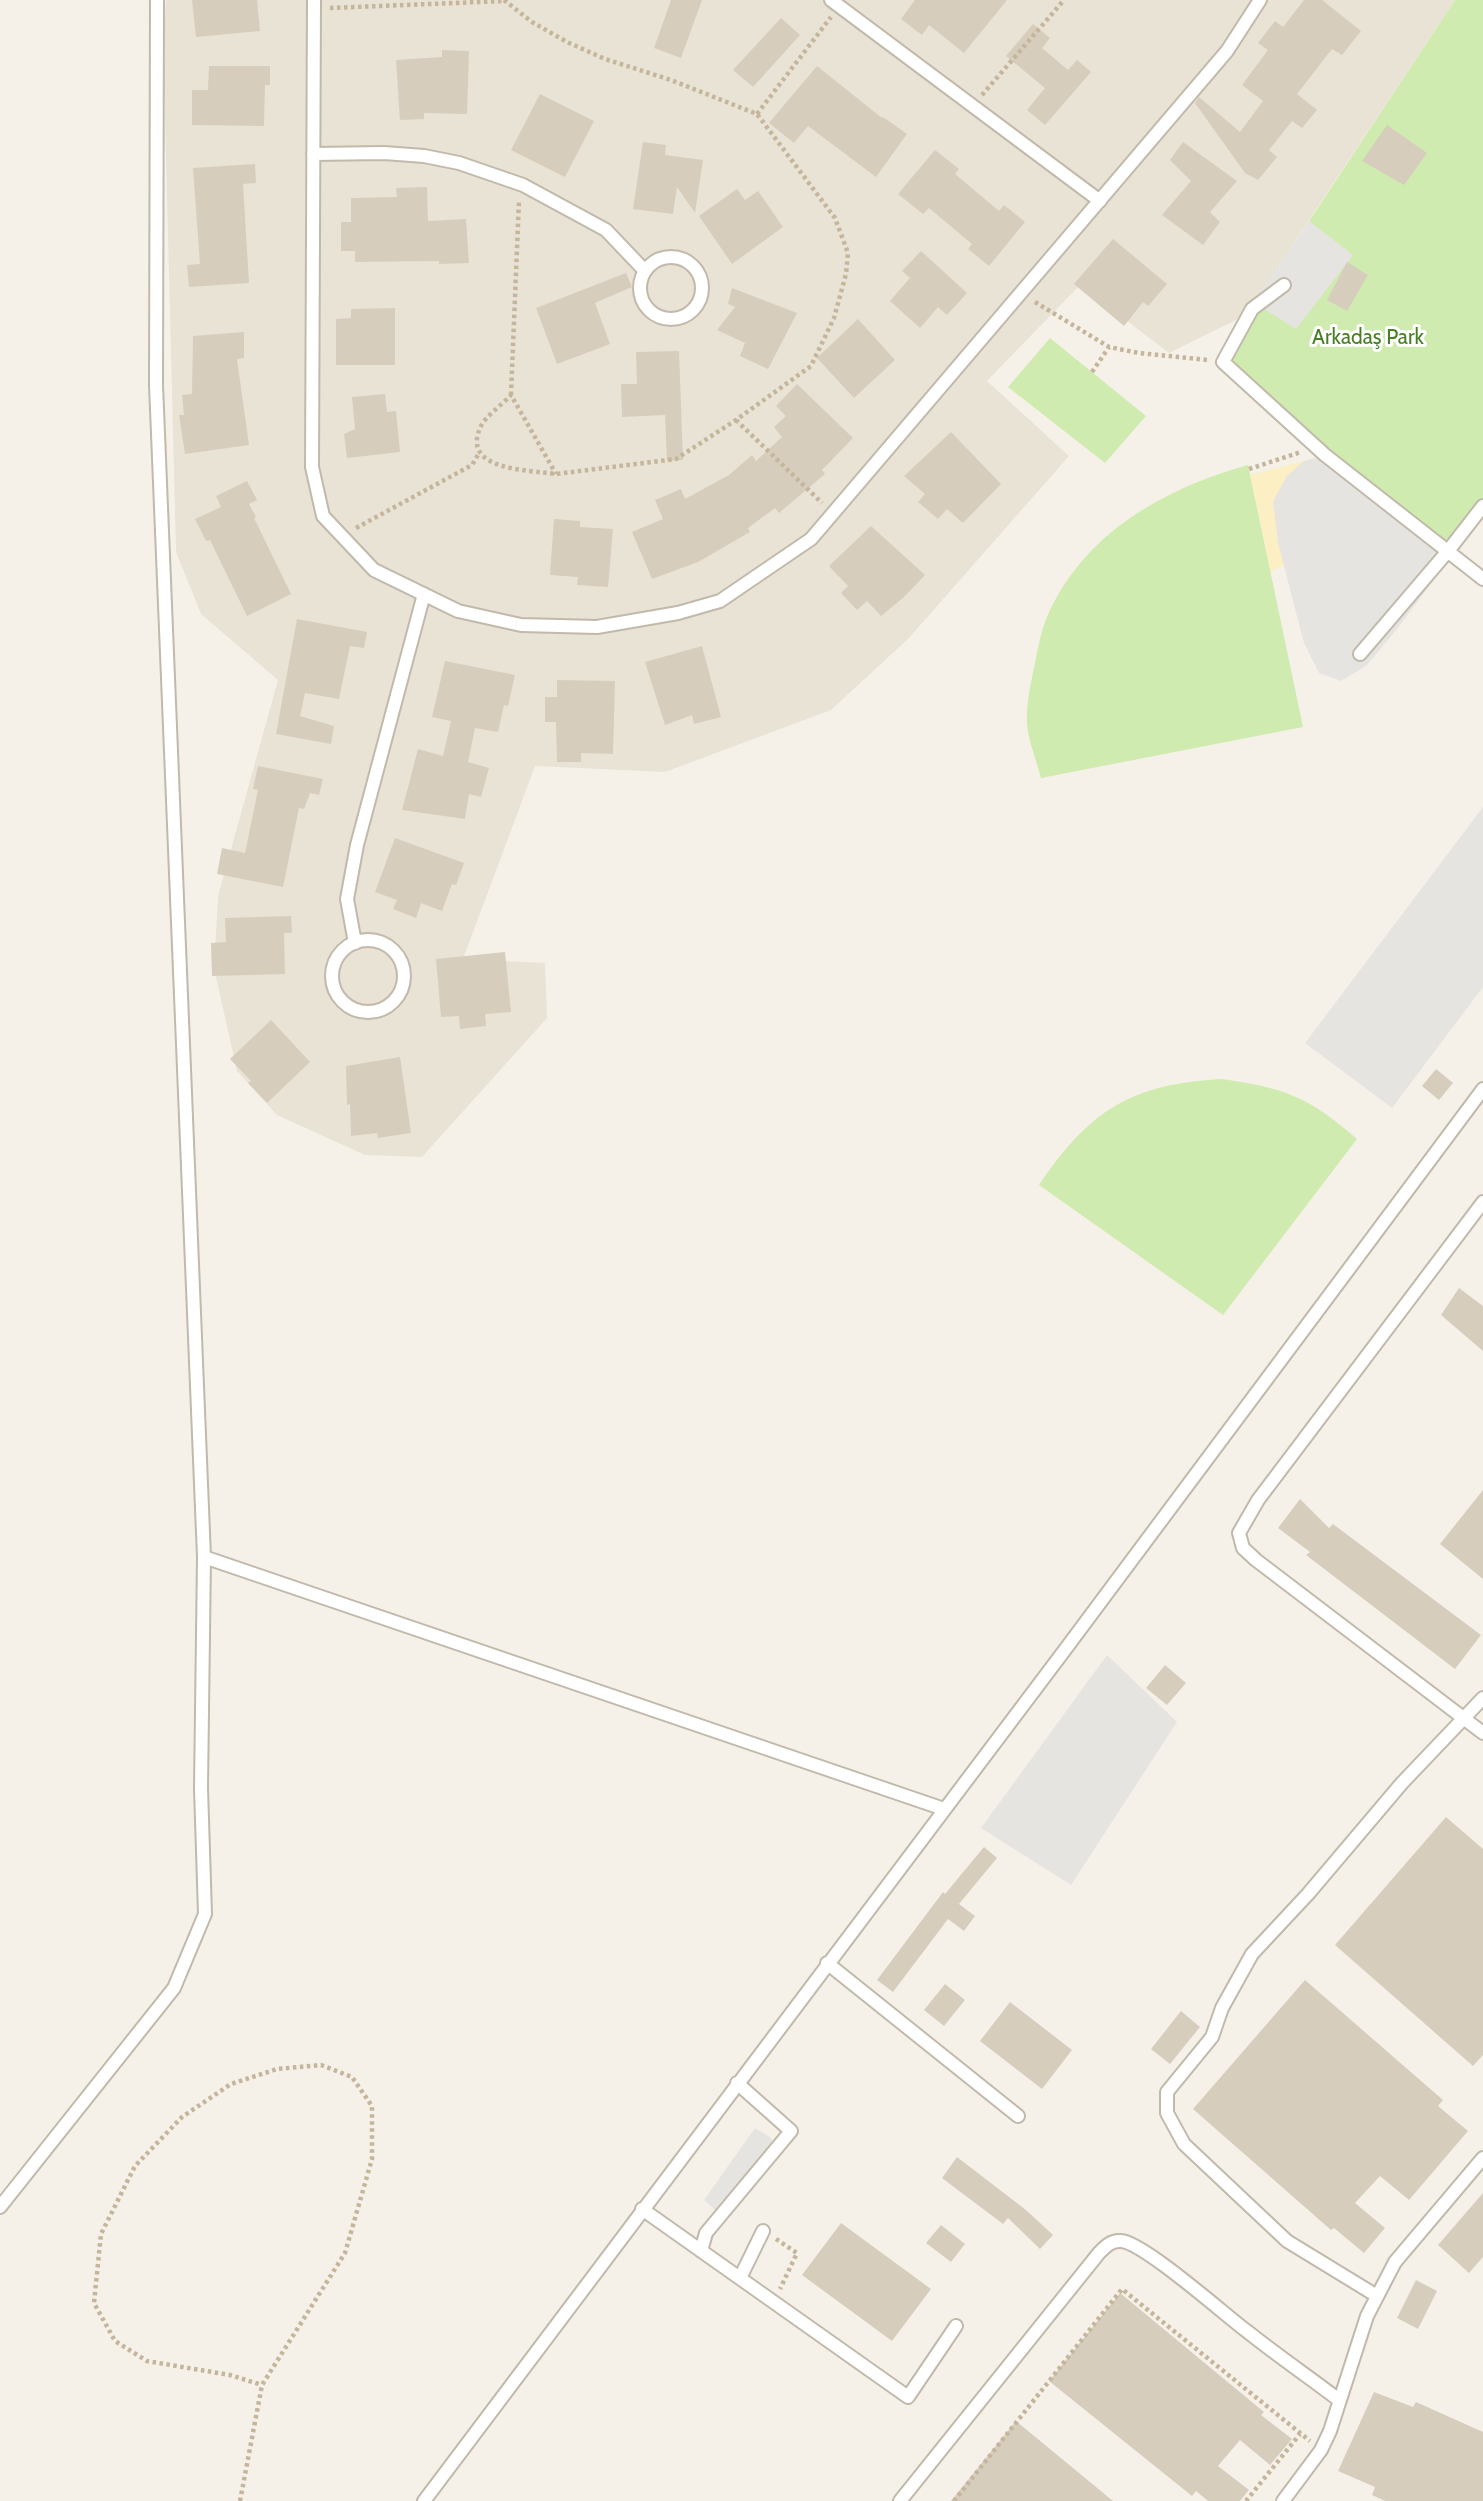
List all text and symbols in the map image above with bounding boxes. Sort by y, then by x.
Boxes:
park label: Arkadaş Park [1312,325,1424,351]

